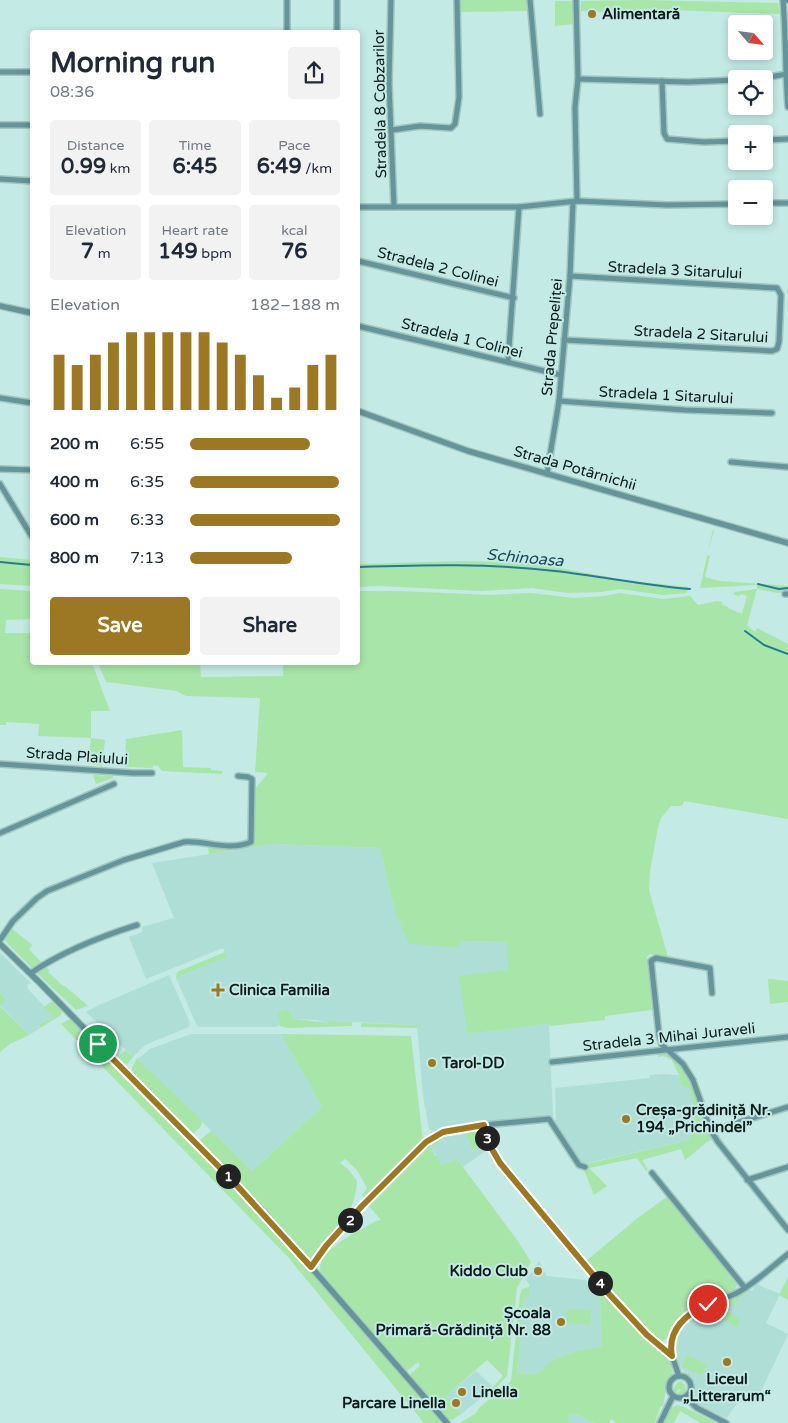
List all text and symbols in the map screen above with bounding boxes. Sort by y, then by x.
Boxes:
place label: Alimentară [602,5,680,23]
marker: Alimentară [586,8,598,20]
north arrow [728,15,772,60]
map controls [728,15,773,225]
street label: Stradela 8 Cobzarilor [370,29,390,179]
text: Morning run [50,46,215,80]
button: share [288,47,340,99]
button: locate [728,70,773,115]
text: 08:36 [50,82,94,102]
button: + [728,125,773,170]
text: Distance [67,137,124,154]
text: Time [179,137,211,154]
text: Pace [278,137,310,154]
text: 0.99 [61,154,106,179]
text: 6:45 [172,154,218,179]
text: 6:49 [257,154,302,179]
text: km [106,160,130,177]
text: /km [302,160,332,177]
button: − [728,180,773,225]
text: Elevation [65,222,126,239]
text: Heart rate [162,222,228,239]
text: kcal [281,222,307,239]
text: 7 [81,239,94,264]
text: 149 [158,239,198,264]
text: 76 [281,239,308,264]
street label: Stradela 2 Colinei [376,243,500,291]
text: m [94,245,111,262]
text: bpm [198,245,232,262]
street label: Stradela 3 Sitarului [607,257,743,283]
street label: Strada Prepeliței [538,278,566,396]
text: Elevation [50,295,120,315]
text: 182–188 m [250,295,340,315]
street label: Stradela 1 Colinei [400,314,524,362]
street label: Stradela 2 Sitarului [633,321,769,347]
street label: Stradela 1 Sitarului [598,382,734,408]
text: 200 m [50,434,99,454]
text: 6:55 [130,434,164,454]
street label: Strada Potârnichii [512,442,638,494]
text: 400 m [50,472,99,492]
text: 6:35 [130,472,164,492]
text: 600 m [50,510,99,530]
text: 6:33 [130,510,164,530]
water label: Schinoasa [486,545,565,571]
text: 800 m [50,548,99,568]
text: 7:13 [130,548,164,568]
button: Save [50,597,190,655]
button: Share [200,597,340,655]
street label: Strada Plaiului [25,743,129,769]
place label: Clinica Familia [229,981,330,999]
marker: Clinica Familia [211,983,225,997]
street label: Stradela 3 Mihai Juraveli [582,1019,756,1055]
pin [77,1023,119,1065]
icon: arrive [84,1030,112,1058]
place label: Tarol-DD [441,1054,505,1072]
marker: Tarol-DD [426,1057,438,1069]
place label: Creșa-grădiniță Nr. 194 „Prichindel” [636,1101,771,1136]
marker: Creșa-grădiniță Nr. 194 „Prichindel” [620,1113,632,1125]
pin: 3 [474,1126,500,1150]
text: 3 [483,1130,492,1147]
pin: 1 [216,1164,240,1188]
text: 1 [224,1168,233,1185]
pin: 2 [338,1208,362,1232]
text: 2 [346,1212,355,1229]
place label: Kiddo Club [450,1262,529,1280]
marker: Kiddo Club [532,1265,544,1277]
pin: 4 [588,1270,612,1296]
text: 4 [596,1275,605,1292]
pin [687,1283,729,1325]
icon: check [694,1290,722,1318]
place label: Școala Primară-Grădiniță Nr. 88 [376,1304,552,1340]
marker: Școala Primară-Grădiniță Nr. 88 [555,1316,567,1328]
marker: Liceul „Litterarum“ [721,1356,733,1368]
place label: Liceul „Litterarum“ [683,1370,771,1405]
place label: Linella [472,1383,518,1401]
marker: Linella [456,1386,468,1398]
place label: Parcare Linella [342,1394,446,1412]
marker: Parcare Linella [450,1397,462,1409]

